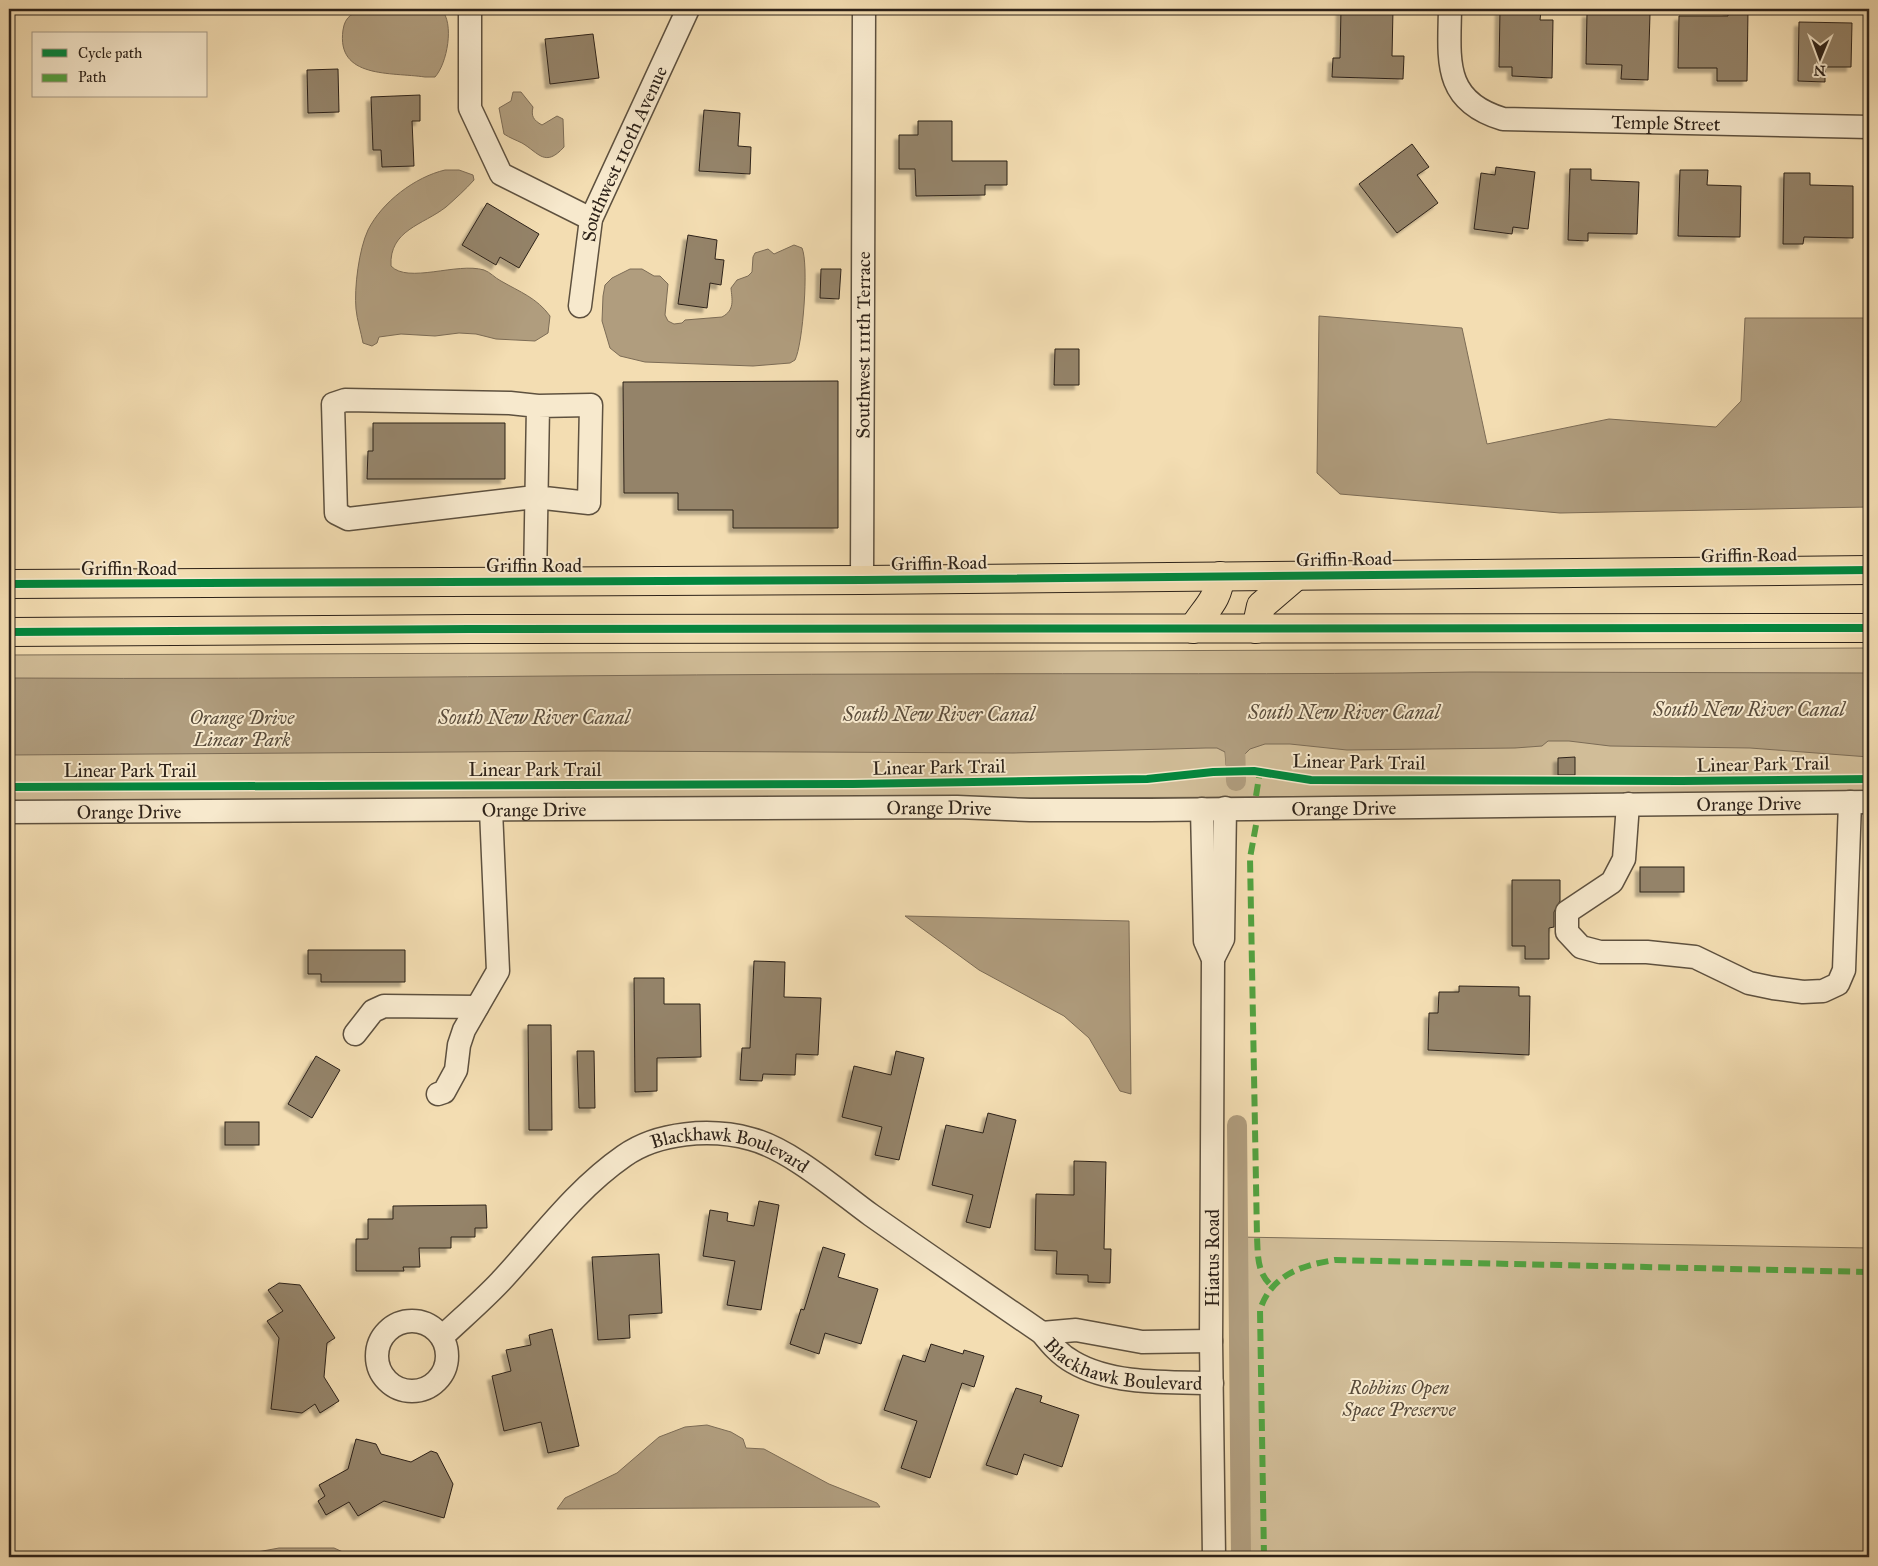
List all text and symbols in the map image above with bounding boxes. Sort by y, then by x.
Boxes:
legend [32,32,208,98]
north arrow [1796,32,1846,82]
text: Cycle path [78,44,143,62]
street label: Southwest 110th Avenue [577,62,672,243]
text: N [1814,62,1826,79]
text: Path [78,68,107,86]
street label: Temple Street [1611,110,1721,135]
street label: Southwest 111th Terrace [851,251,875,439]
street label: Griffin Road [1701,543,1798,567]
street label: Griffin Road [1296,547,1393,571]
street label: Griffin Road [891,551,988,575]
street label: Griffin Road [486,554,583,577]
street label: Griffin Road [81,557,178,580]
water label: South New River Canal [1652,697,1847,721]
water label: South New River Canal [1247,700,1442,724]
water label: South New River Canal [842,702,1037,726]
water label: South New River Canal [437,705,632,729]
park label: Orange Drive Linear Park [190,706,295,751]
street label: Linear Park Trail [1292,749,1427,775]
street label: Linear Park Trail [1696,751,1831,777]
street label: Linear Park Trail [872,754,1007,780]
street label: Linear Park Trail [468,758,602,781]
street label: Linear Park Trail [63,759,197,782]
street label: Orange Drive [1696,791,1801,816]
street label: Orange Drive [887,795,992,820]
street label: Orange Drive [1291,796,1397,820]
street label: Orange Drive [482,797,587,822]
street label: Orange Drive [77,800,182,824]
street label: Blackhawk Boulevard [647,1122,814,1178]
street label: Hiatus Road [1201,1209,1224,1307]
street label: Blackhawk Boulevard [1040,1333,1203,1394]
park label: Robbins Open Space Preserve [1341,1376,1457,1422]

